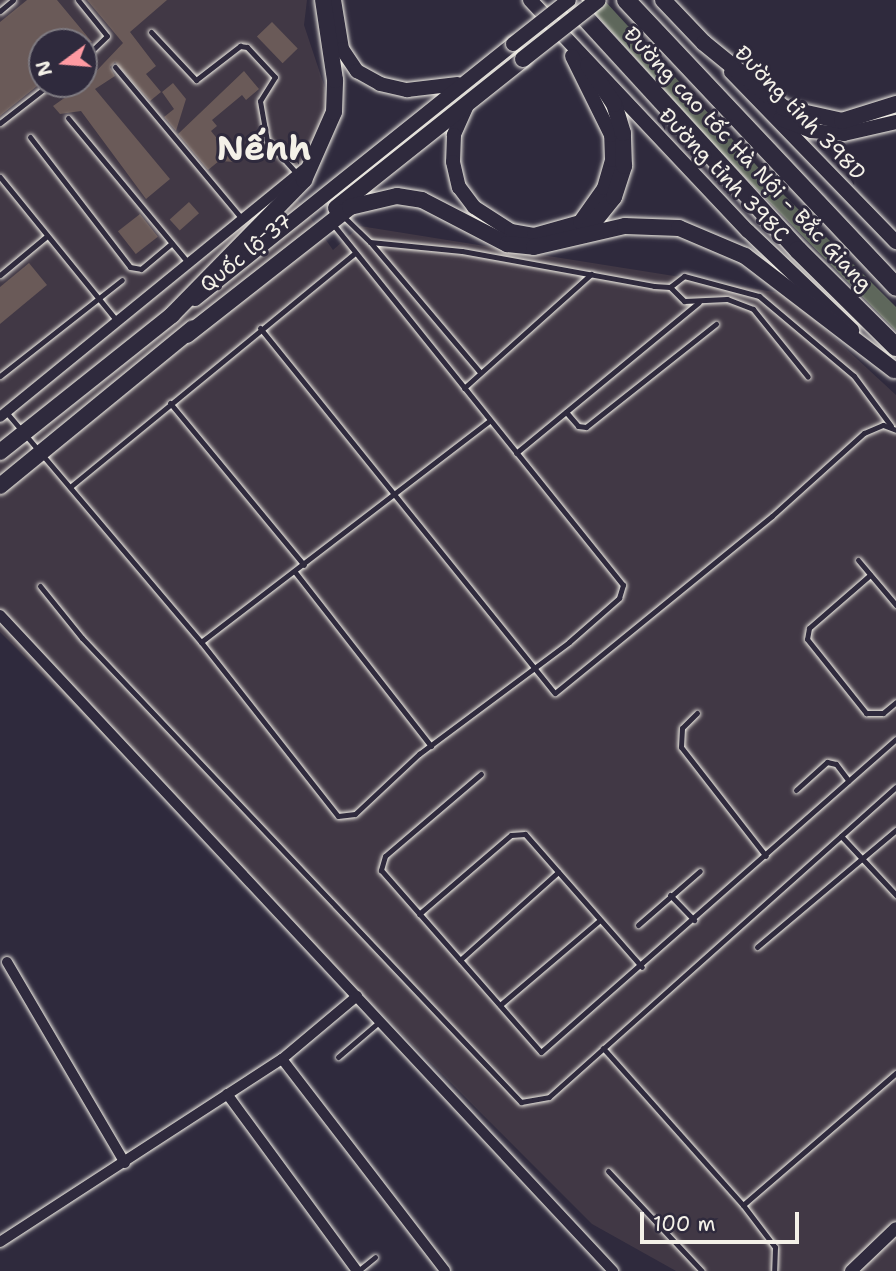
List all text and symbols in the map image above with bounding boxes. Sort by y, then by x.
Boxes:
street label: Đường cao tốc Hà Nội - Bắc Giang [619,22,877,296]
north arrow [28,28,98,98]
street label: Đường tỉnh 398D [729,41,871,185]
text: N [30,58,58,79]
street label: Đường tỉnh 398C [654,103,794,247]
district label: Nếnh [216,127,312,169]
street label: Quốc lộ 37 [195,208,297,298]
scale bar [644,1198,803,1242]
text: 100 m [653,1210,716,1238]

